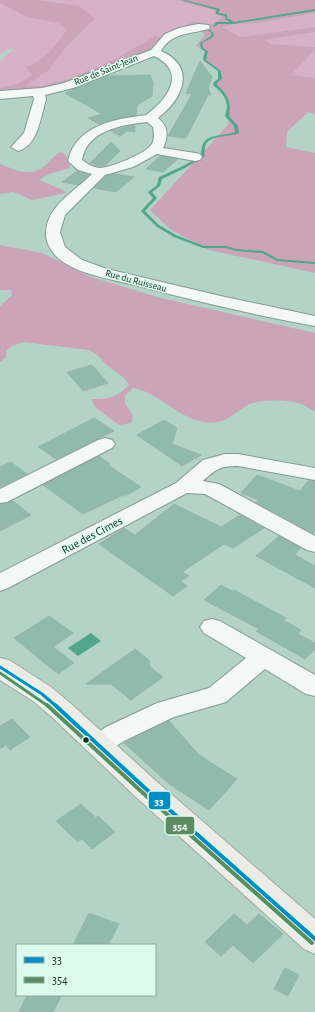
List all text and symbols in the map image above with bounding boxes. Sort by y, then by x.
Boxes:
street label: Rue de Saint-Jean [73,53,139,87]
street label: Rue du Ruisseau [104,268,168,294]
street label: Rue des Cimes [60,514,124,556]
unlabelled marker [81,735,91,745]
line badge: 33 [148,791,171,810]
text: 33 [154,796,164,807]
line badge: 354 [165,816,195,835]
text: 354 [172,821,188,832]
legend [16,944,156,996]
text: 33 [52,954,62,966]
text: 354 [52,974,68,986]

